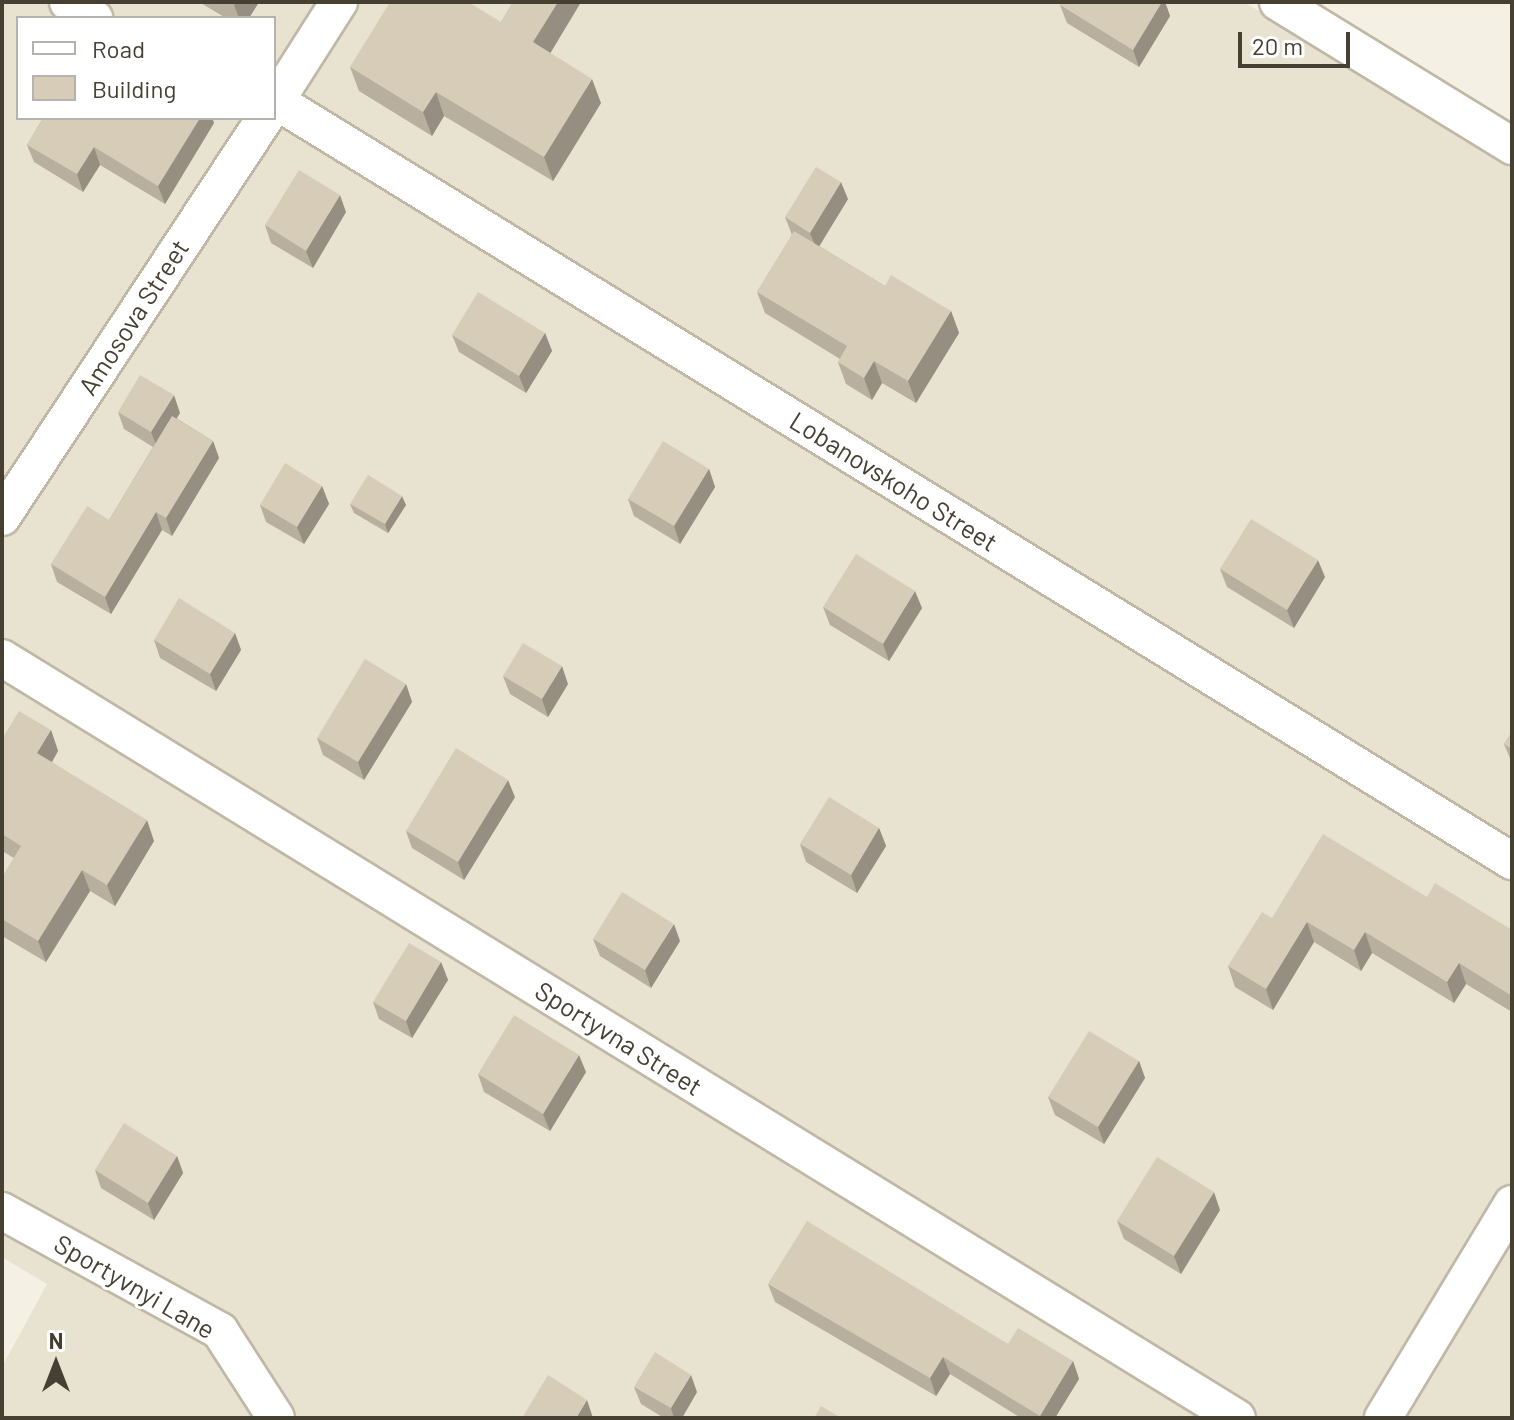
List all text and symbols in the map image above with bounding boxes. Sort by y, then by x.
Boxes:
legend [16,16,276,120]
scale bar [1242,16,1354,66]
text: 20 m [1252,31,1303,60]
text: Road [92,34,145,63]
text: Building [92,74,176,103]
street label: Amosova Street [71,233,195,401]
street label: Lobanovskoho Street [784,404,1004,558]
street label: Sportyvna Street [530,974,708,1102]
street label: Sportyvnyi Lane [49,1227,221,1345]
north arrow [16,1324,96,1404]
text: N [49,1327,63,1353]

